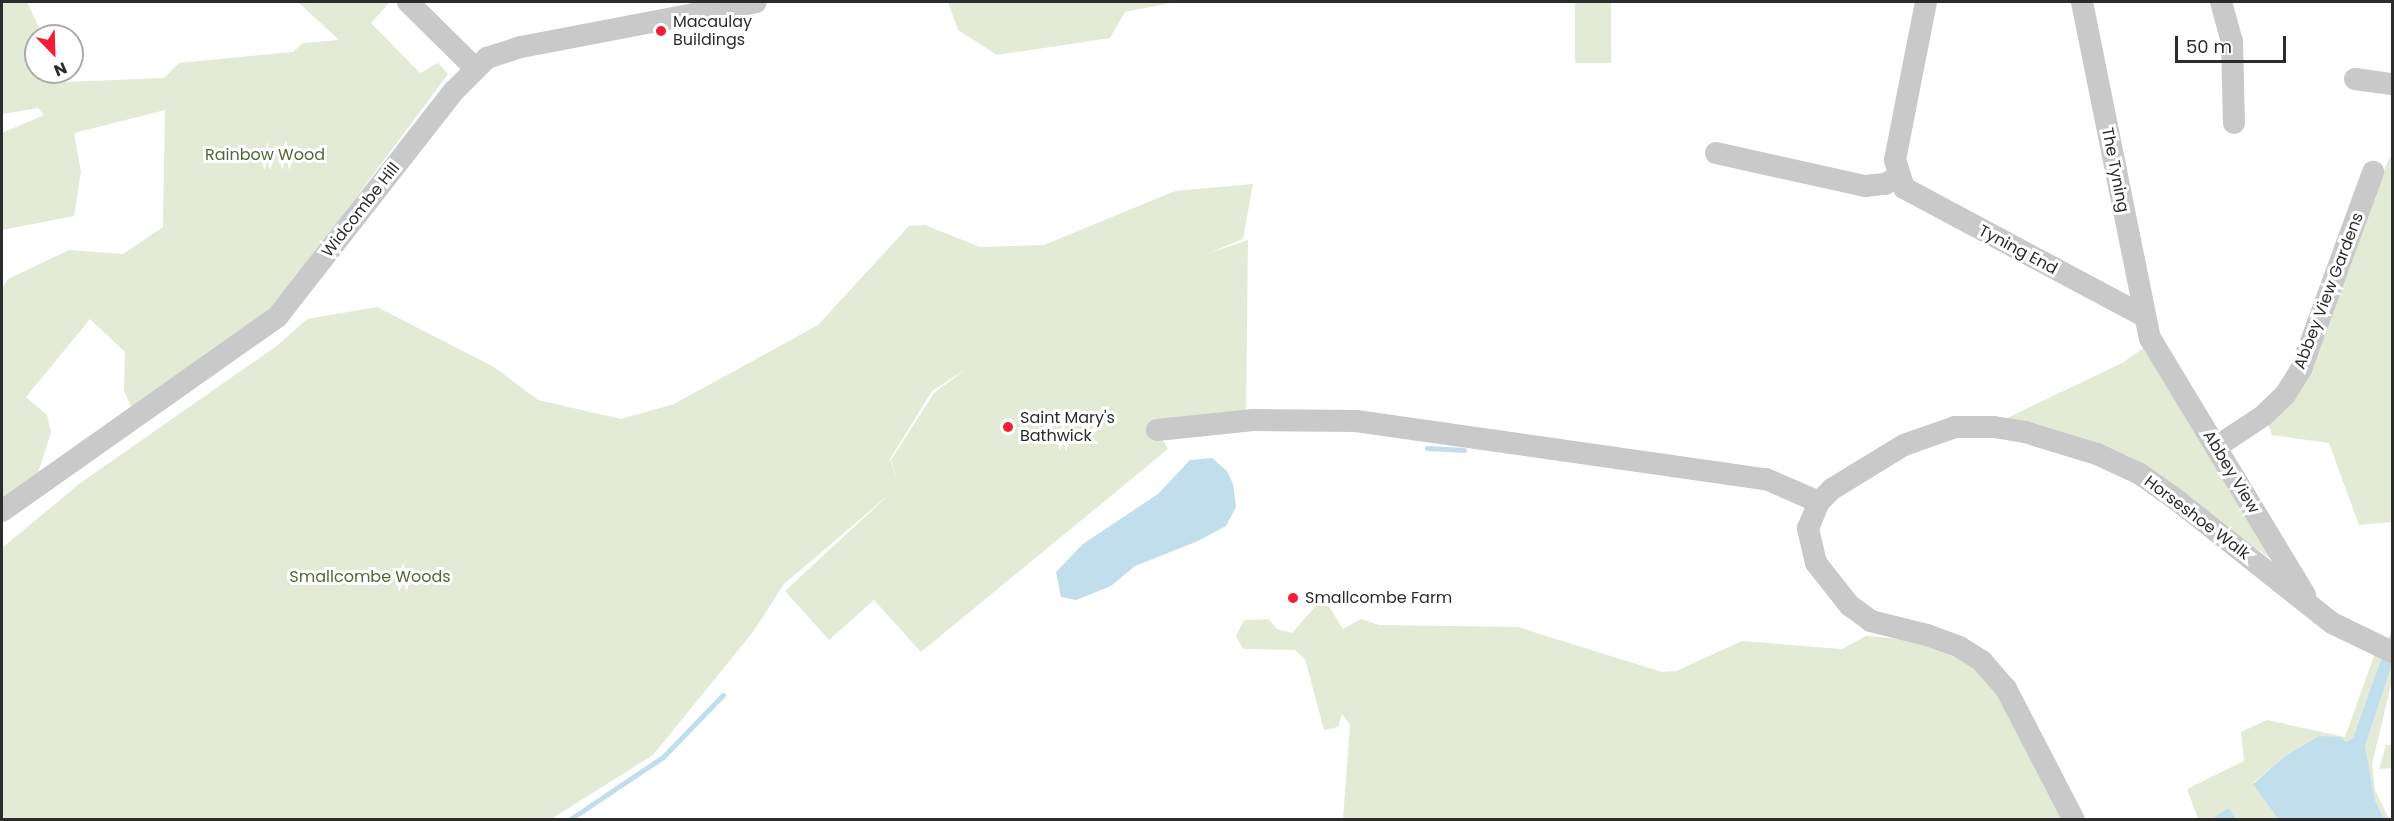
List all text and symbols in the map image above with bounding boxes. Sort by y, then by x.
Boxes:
place label: Macaulay Buildings [673,12,752,50]
north arrow [24,24,84,84]
marker: Macaulay Buildings [654,24,668,38]
scale bar [2178,24,2289,62]
text: 50 m [2186,34,2232,59]
text: N [50,56,70,82]
street label: The Tyning [2097,126,2133,214]
park label: Rainbow Wood [205,145,325,165]
street label: Widcombe Hill [318,159,404,261]
street label: Abbey View Gardens [2290,210,2368,372]
street label: Tyning End [1975,221,2061,279]
place label: Saint Mary's Bathwick [1020,408,1115,446]
marker: Saint Mary's Bathwick [1001,420,1015,434]
street label: Abbey View [2199,427,2263,517]
street label: Horseshoe Walk [2140,472,2254,564]
park label: Smallcombe Woods [289,567,451,587]
place label: Smallcombe Farm [1305,588,1452,608]
marker: Smallcombe Farm [1286,591,1300,605]

